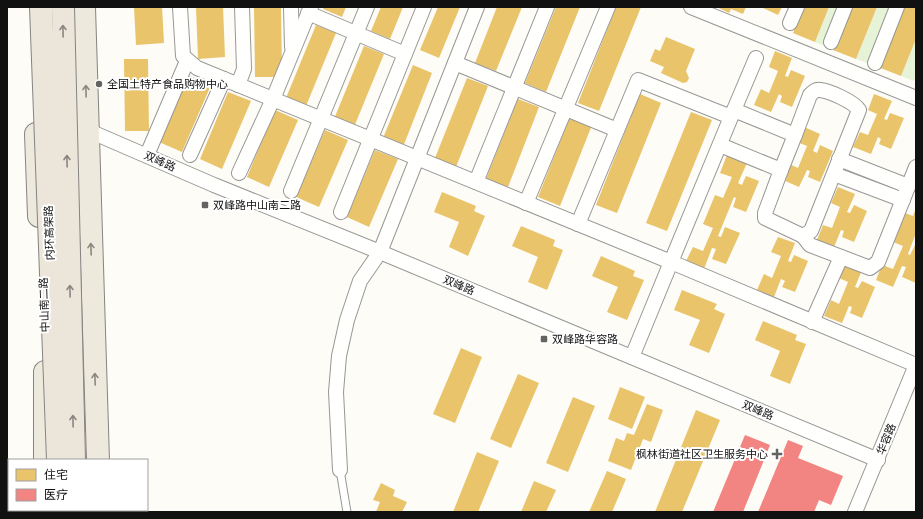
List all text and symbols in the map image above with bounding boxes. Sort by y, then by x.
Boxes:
one-way arrow [59,25,67,38]
place label: 全国土特产食品购物中心 [107,77,228,91]
marker: 全国土特产食品购物中心 [94,79,104,89]
one-way arrow [82,85,90,98]
street label: 双峰路 [142,148,178,174]
one-way arrow [63,155,70,168]
place label: 双峰路中山南二路 [213,198,301,212]
marker: 双峰路中山南二路 [200,200,210,210]
street label: 内环高架路 [41,205,57,261]
one-way arrow [87,243,95,256]
street label: 双峰路 [441,272,477,298]
street label: 中山南二路 [36,277,52,333]
one-way arrow [66,285,74,298]
place label: 双峰路华容路 [552,332,618,346]
marker: 双峰路华容路 [539,334,549,344]
one-way arrow [92,373,99,386]
street label: 双峰路 [740,397,776,423]
one-way arrow [69,415,77,428]
street label: 华容路 [873,421,899,457]
place label: 枫林街道社区卫生服务中心 [636,447,768,461]
marker: 枫林街道社区卫生服务中心 [771,448,783,460]
legend [8,459,148,511]
text: 住宅 [44,467,68,482]
text: 医疗 [44,487,68,502]

